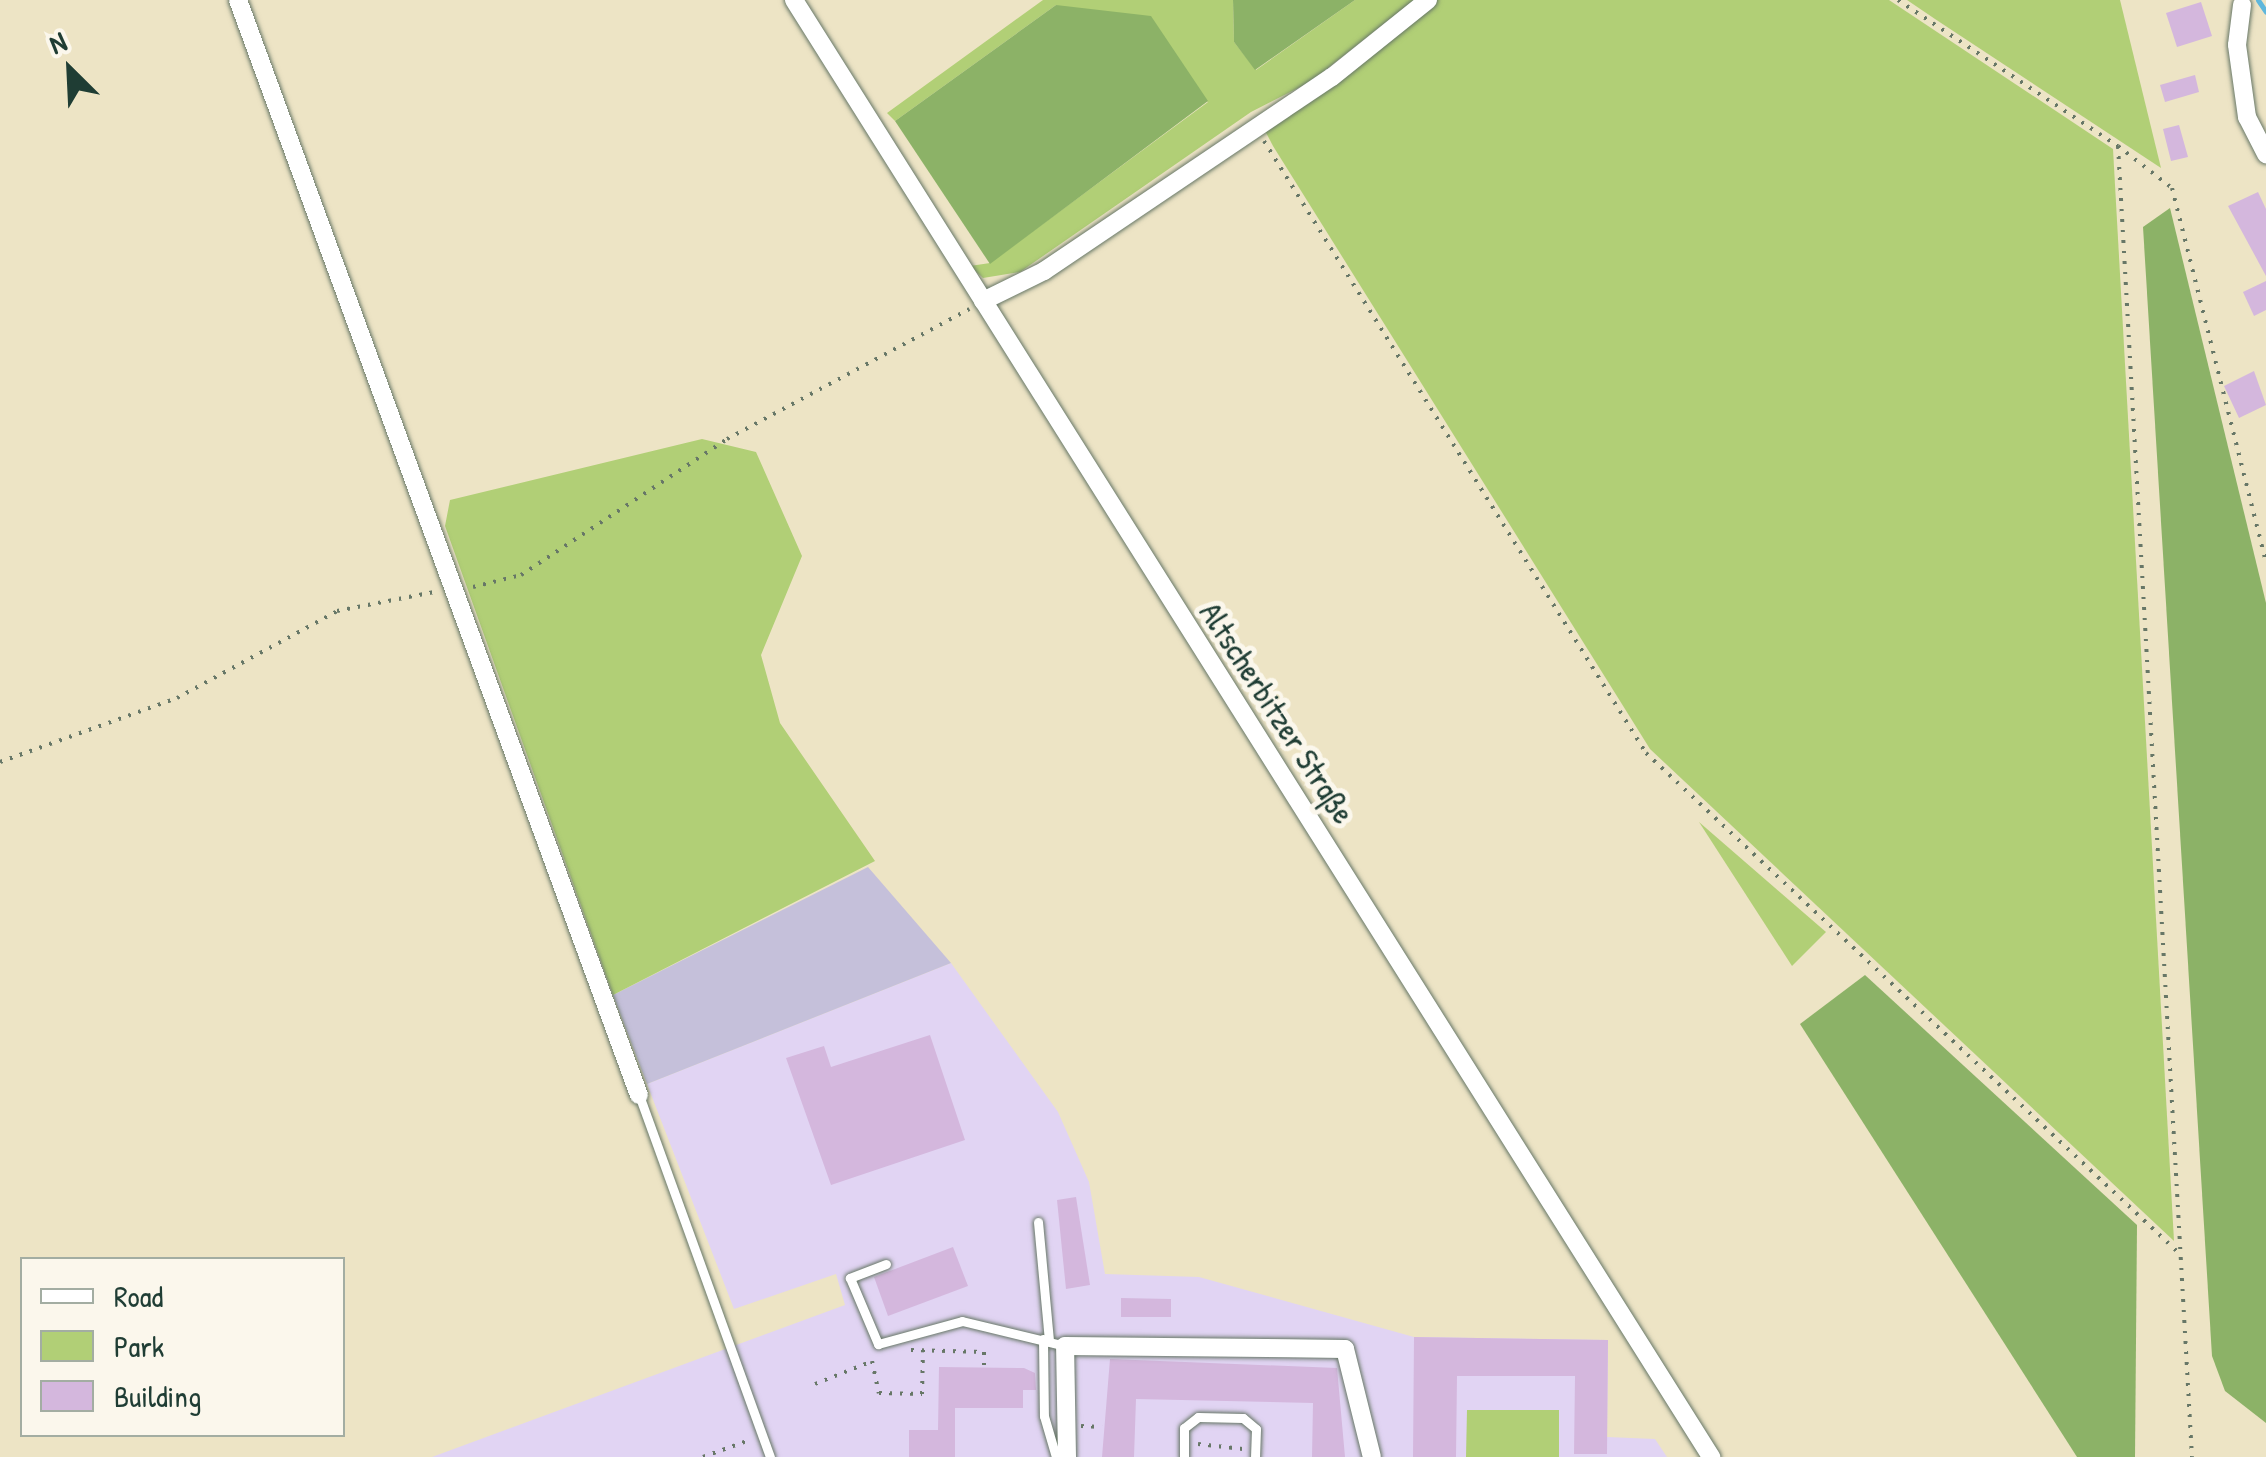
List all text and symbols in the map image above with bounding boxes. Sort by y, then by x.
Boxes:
north arrow [20,20,120,120]
text: N [43,22,72,63]
street label: Altscherbitzer Straße [1191,595,1363,831]
legend [20,1257,345,1437]
text: Road [114,1276,163,1316]
text: Park [114,1326,164,1366]
text: Building [114,1376,201,1416]

